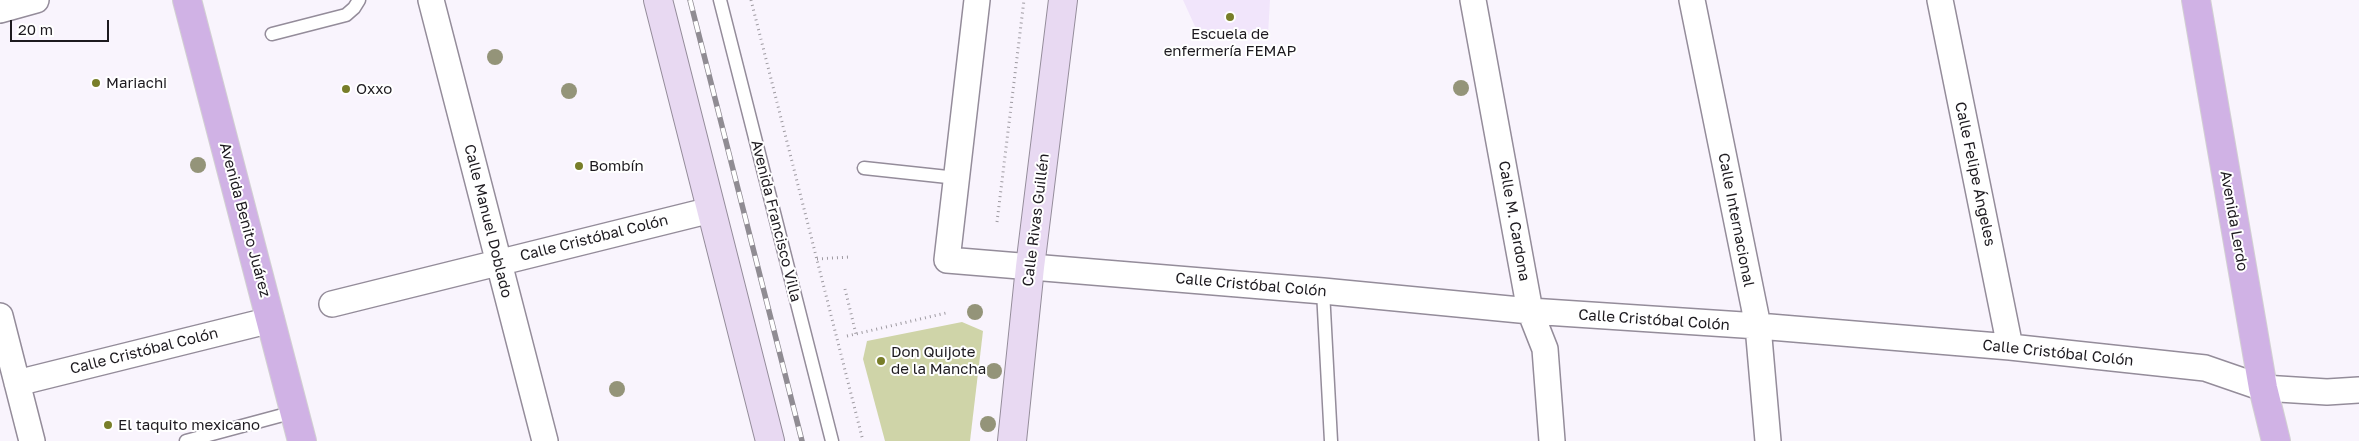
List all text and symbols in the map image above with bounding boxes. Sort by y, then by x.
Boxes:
scale bar [12,10,111,42]
marker: Escuela de enfermería FEMAP [1224,11,1236,23]
text: 20 m [18,20,53,38]
place label: Escuela de enfermería FEMAP [1164,25,1296,60]
place label: Mariachi [106,74,167,92]
marker: Mariachi [90,77,102,89]
place label: Oxxo [356,80,392,98]
marker: Oxxo [340,83,352,95]
street label: Calle Felipe Ángeles [1951,100,1999,248]
street label: Avenida Francisco Villa [747,138,805,304]
street label: Avenida Benito Juárez [216,141,274,299]
street label: Calle Manuel Doblado [460,142,516,300]
street label: Calle Internacional [1714,151,1758,289]
street label: Calle Rivas Guillén [1019,152,1053,288]
place label: Bombín [589,157,644,175]
street label: Calle M. Cardona [1495,159,1533,283]
marker: Bombín [573,160,585,172]
street label: Avenida Lerdo [2216,169,2252,273]
street label: Calle Cristóbal Colón [518,211,670,265]
street label: Calle Cristóbal Colón [1175,269,1327,301]
street label: Calle Cristóbal Colón [1578,306,1730,334]
street label: Calle Cristóbal Colón [68,324,220,378]
street label: Calle Cristóbal Colón [1982,336,2134,370]
place label: Don Quijote de la Mancha [891,343,986,378]
marker: Don Quijote de la Mancha [875,355,887,367]
place label: El taquito mexicano [118,416,260,434]
marker: El taquito mexicano [102,419,114,431]

